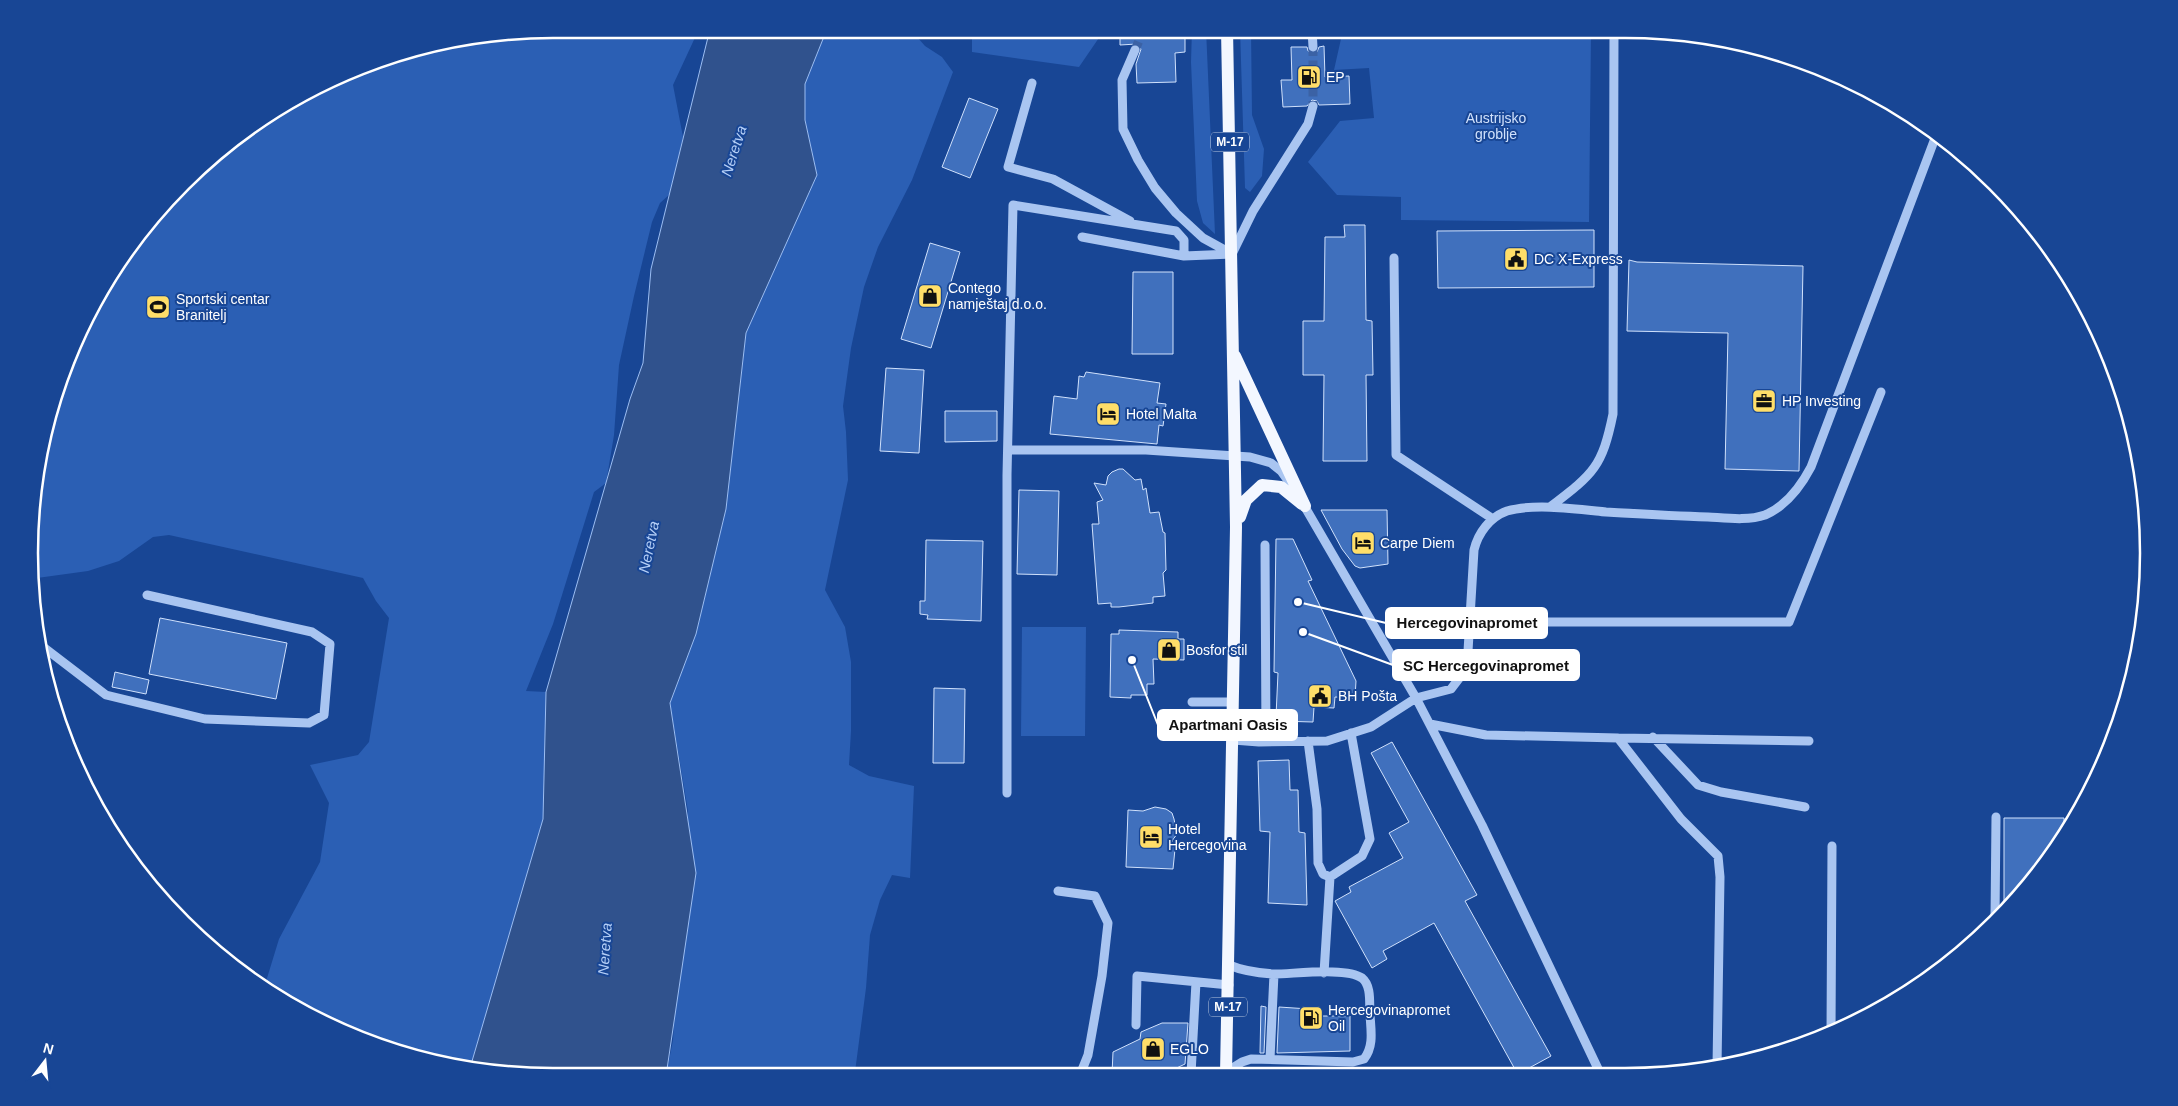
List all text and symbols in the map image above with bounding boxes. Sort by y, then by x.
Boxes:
fuel station icon: EP [1296,64,1322,90]
place label: EP [1326,69,1345,85]
park label: Austrijsko groblje [1466,110,1527,142]
water label: Neretva [717,123,750,178]
road number: M-17 [1211,132,1249,152]
public building icon: DC X-Express [1503,246,1529,272]
place label: DC X-Express [1534,251,1623,267]
place label: Contego namještaj d.o.o. [948,280,1047,312]
shop icon: Contego namještaj d.o.o. [917,283,943,309]
place label: Sportski centar Branitelj [176,291,270,323]
sports icon: Sportski centar Branitelj [145,294,171,320]
office icon: HP Investing [1751,388,1777,414]
place label: HP Investing [1782,393,1861,409]
hotel icon: Hotel Malta [1095,401,1121,427]
place label: Hotel Malta [1126,406,1197,422]
water label: Neretva [635,519,662,574]
hotel icon: Carpe Diem [1350,530,1376,556]
place label: Carpe Diem [1380,535,1455,551]
callout: Hercegovinapromet [1386,608,1547,638]
text: Hercegovinapromet [1397,614,1537,631]
shop icon: Bosfor stil [1156,637,1182,663]
place label: Bosfor stil [1186,642,1247,658]
callout: SC Hercegovinapromet [1393,650,1579,680]
text: SC Hercegovinapromet [1403,657,1569,674]
public building icon: BH Pošta [1307,683,1333,709]
place label: BH Pošta [1338,688,1397,704]
callout: Apartmani Oasis [1158,710,1297,740]
text: Apartmani Oasis [1168,716,1288,733]
place label: Hotel Hercegovina [1168,821,1247,853]
hotel icon: Hotel Hercegovina [1138,824,1164,850]
water label: Neretva [594,922,615,976]
road number: M-17 [1209,998,1247,1016]
place label: Hercegovinapromet Oil [1328,1002,1450,1034]
fuel station icon: Hercegovinapromet Oil [1298,1005,1324,1031]
north arrow [20,1036,70,1086]
shop icon: EGLO [1140,1036,1166,1062]
text: N [42,1039,56,1058]
place label: EGLO [1170,1041,1209,1057]

